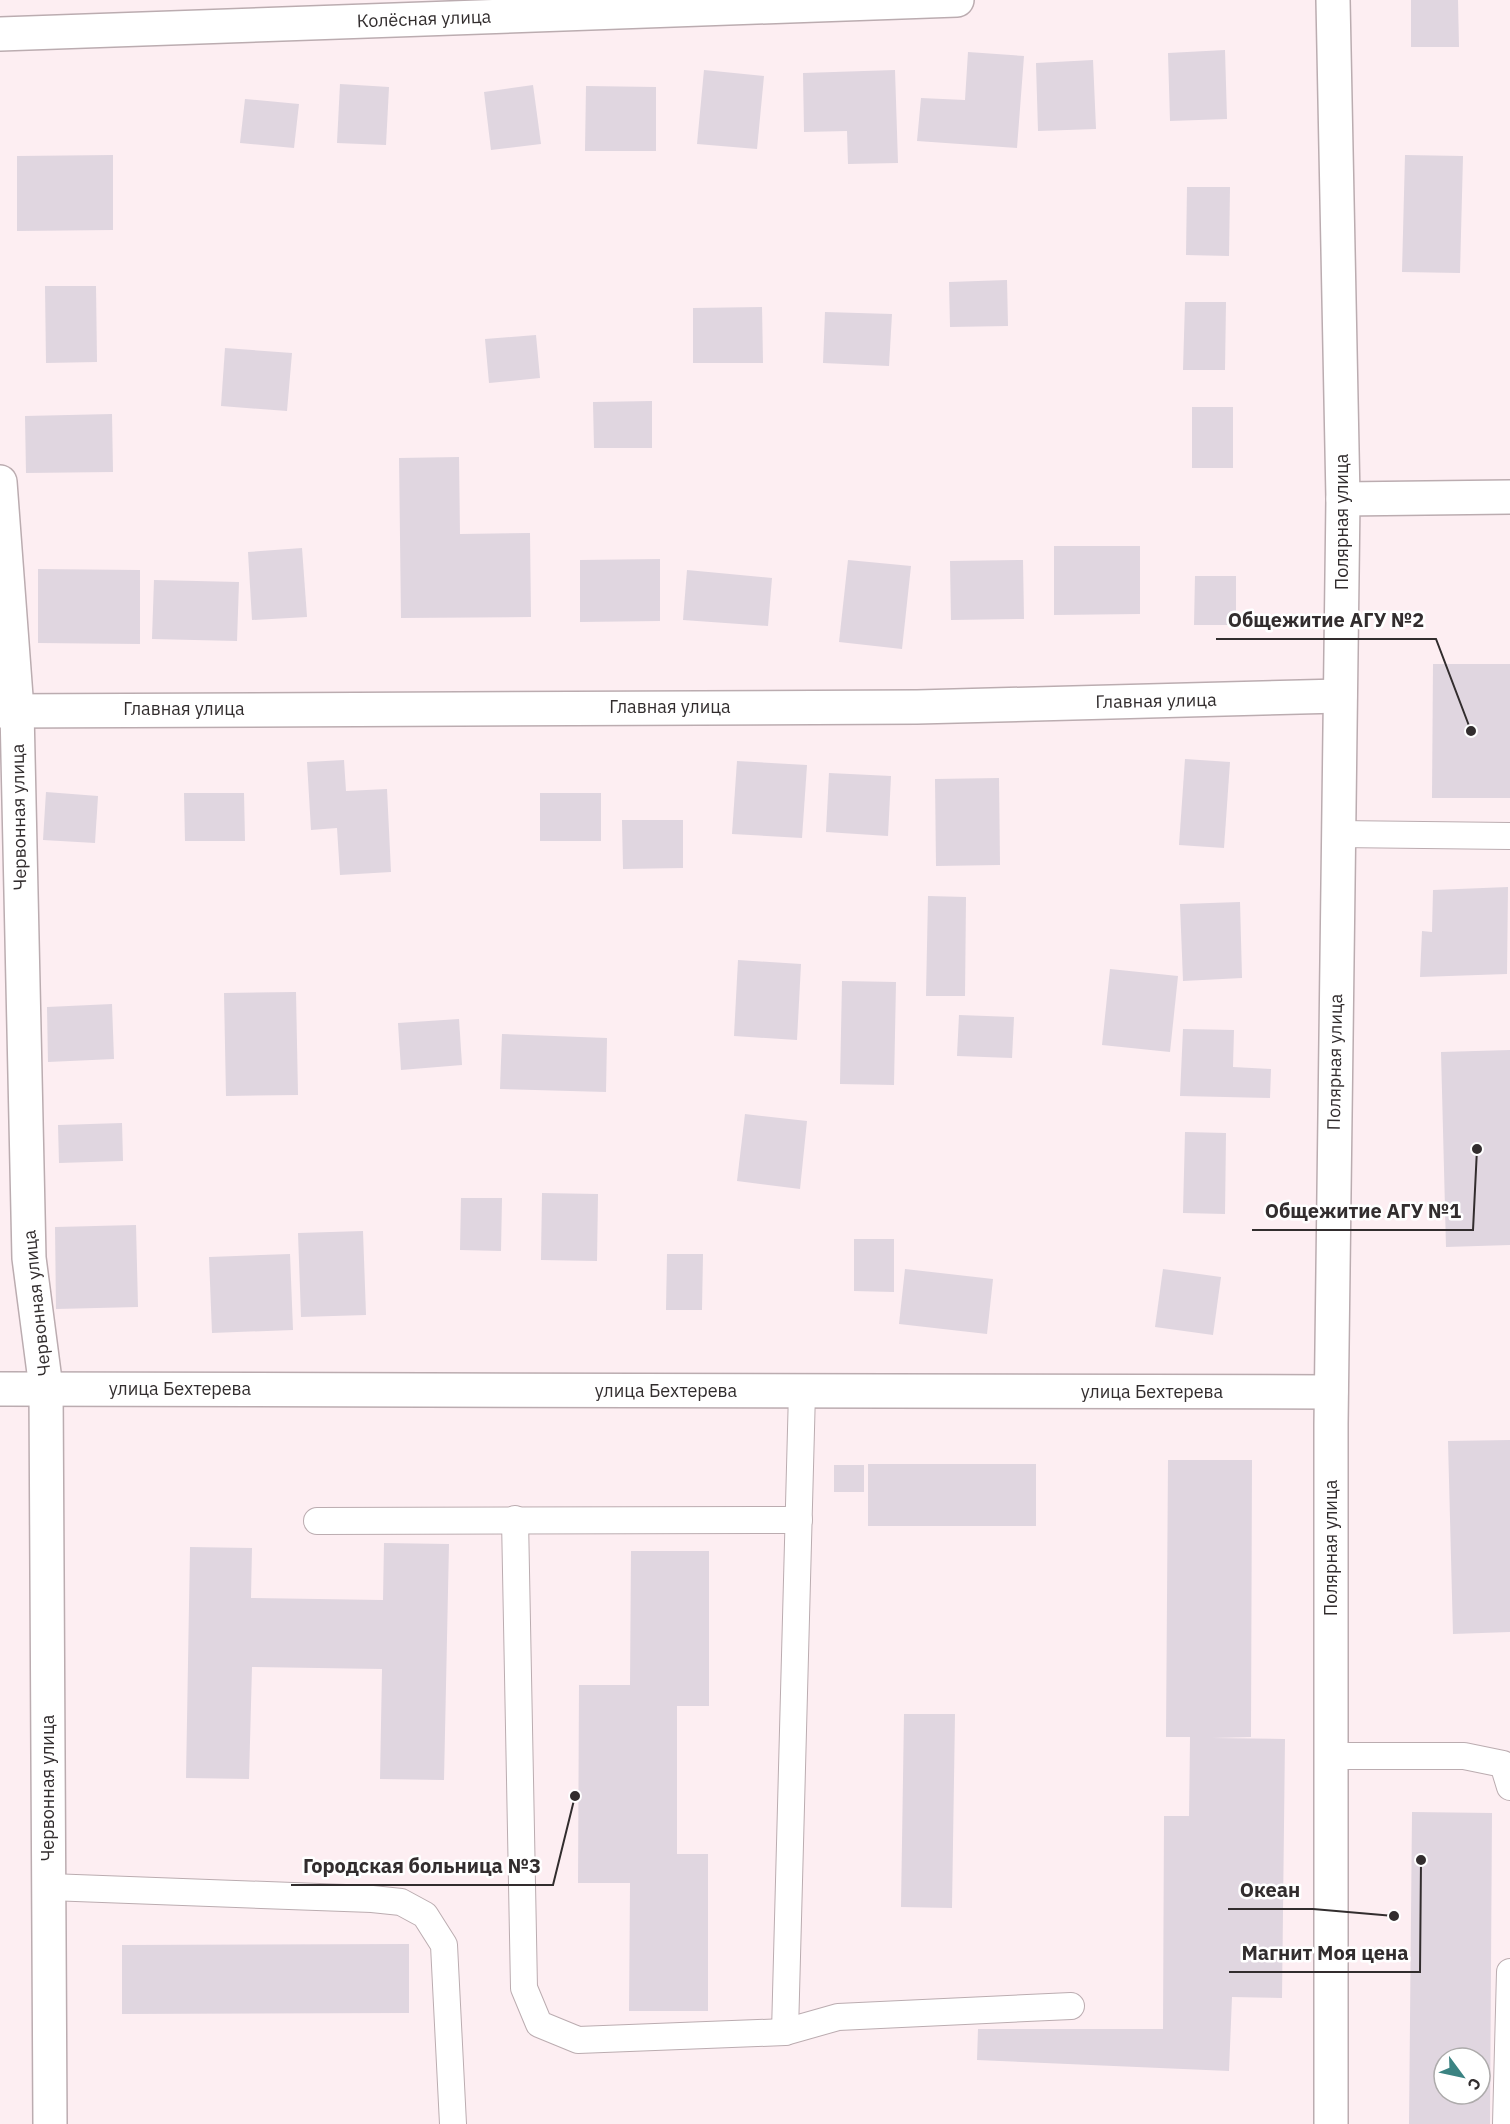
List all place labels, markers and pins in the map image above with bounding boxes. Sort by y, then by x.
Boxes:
callout: Общежитие АГУ №2 [1216,601,1436,639]
callout: Общежитие АГУ №1 [1252,1192,1473,1230]
callout: Городская больница №3 [291,1847,553,1885]
callout: Океан [1228,1871,1313,1909]
callout: Магнит Моя цена [1229,1934,1420,1972]

